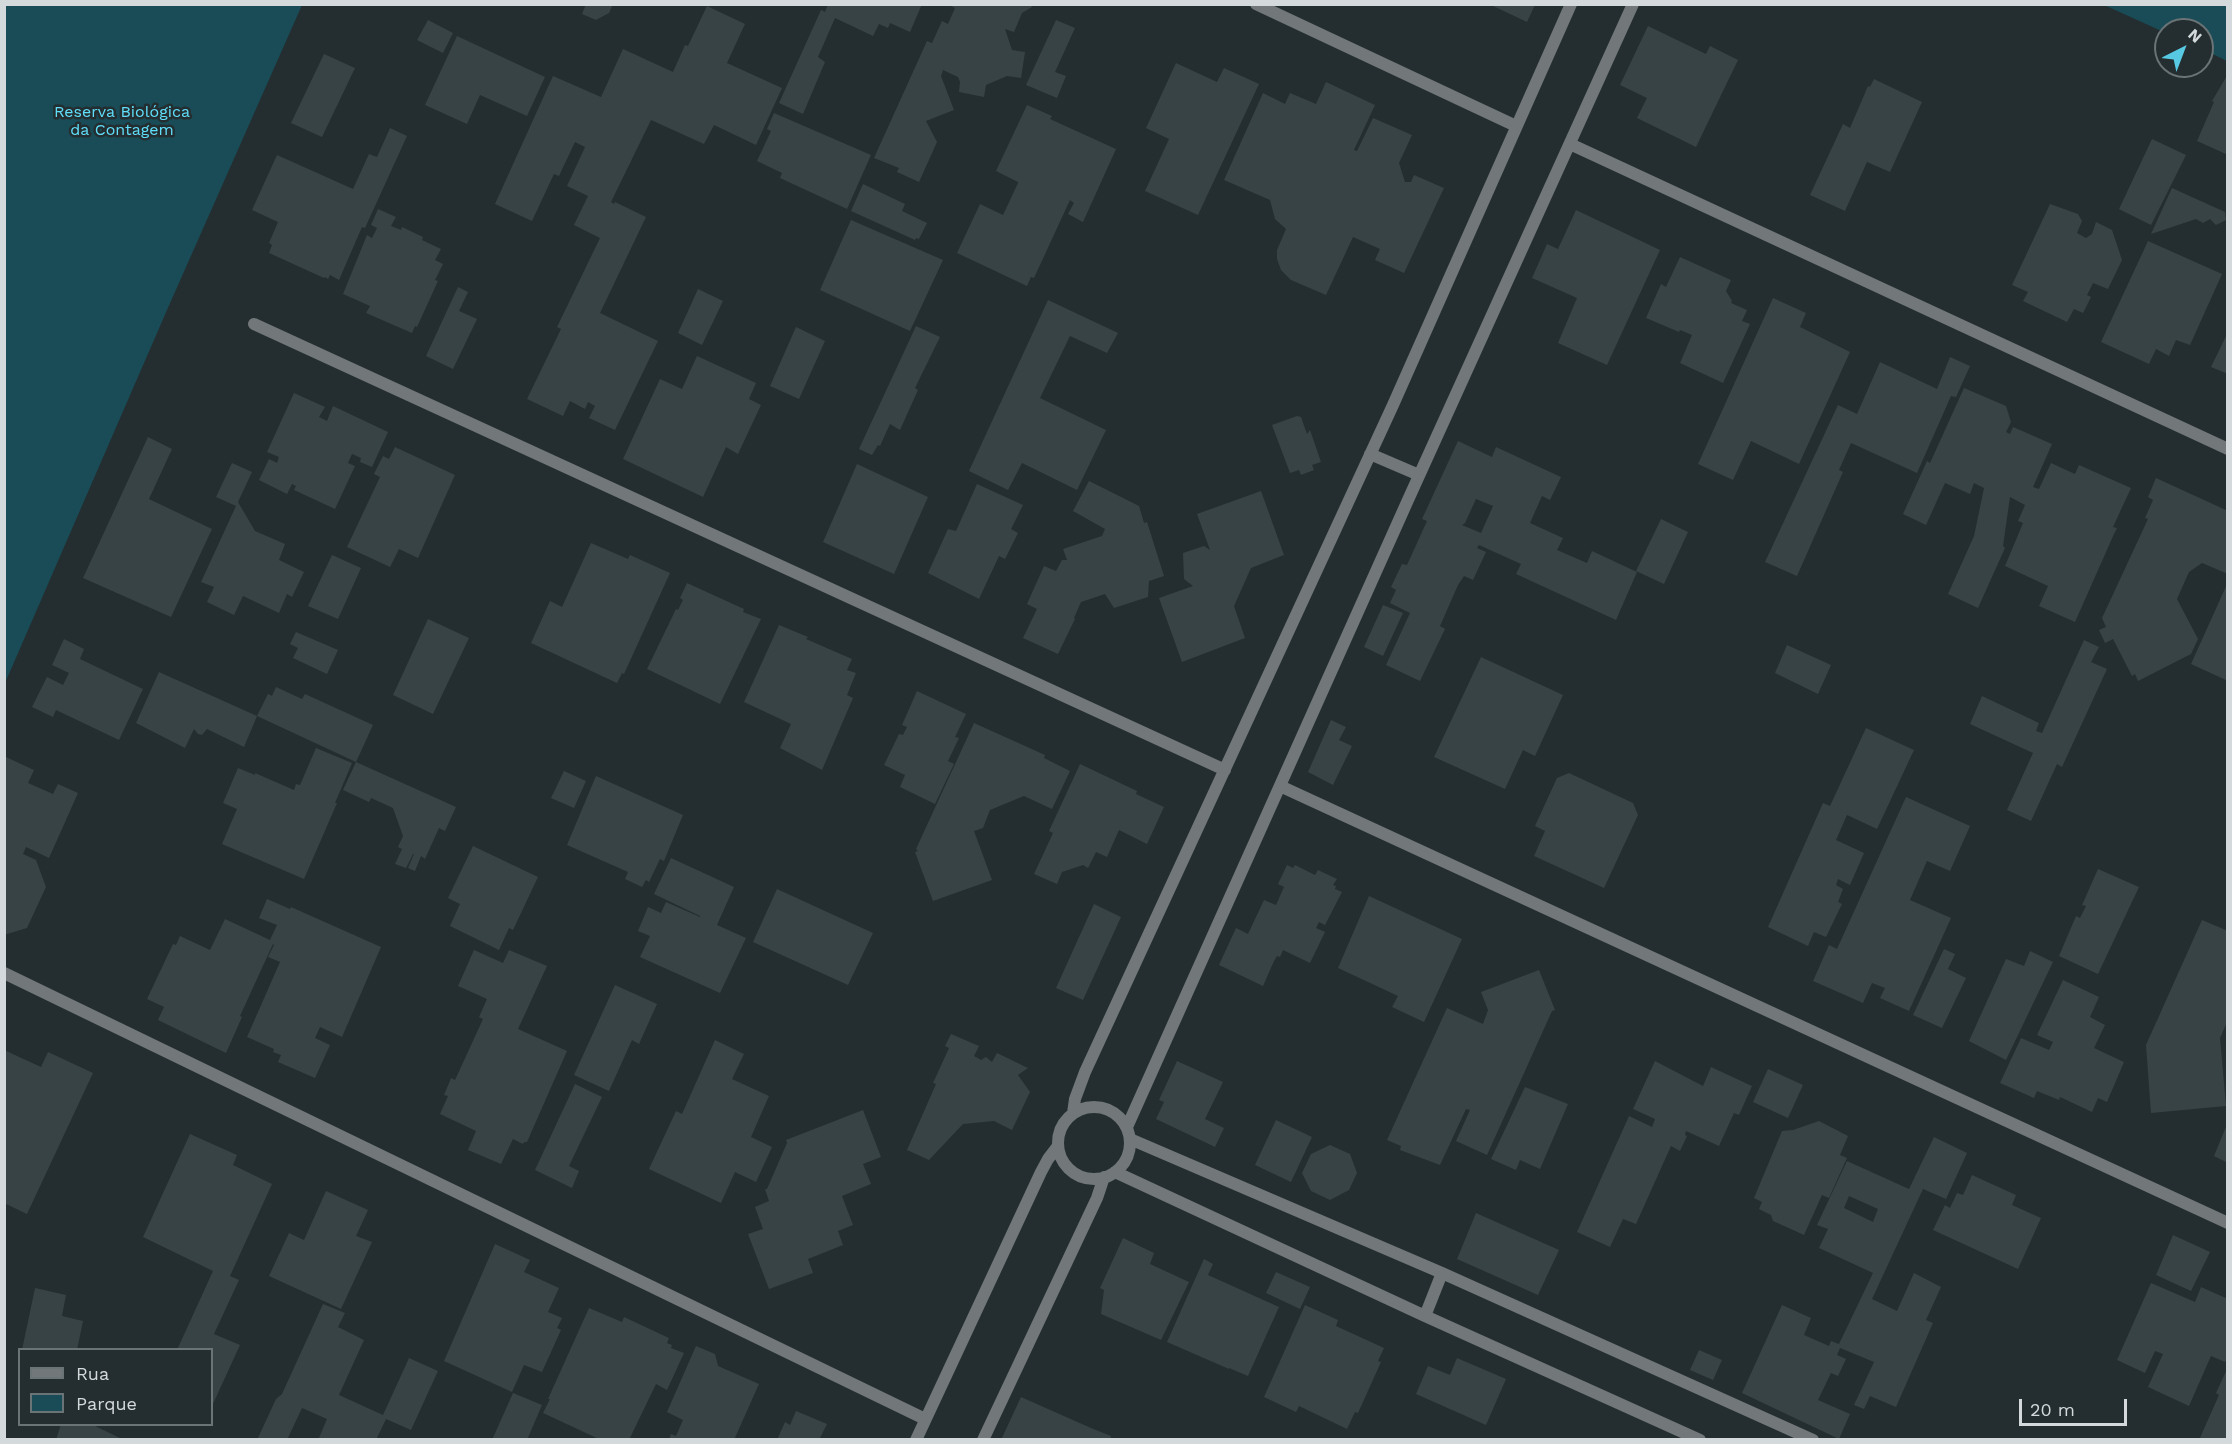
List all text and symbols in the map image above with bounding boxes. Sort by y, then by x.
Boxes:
north arrow [2154,18,2214,78]
text: N [2184,25,2206,47]
park label: Reserva Biológica da Contagem [54,102,190,140]
legend [18,1348,213,1426]
text: Rua [76,1363,109,1384]
scale bar [2022,1387,2130,1425]
text: Parque [76,1393,137,1414]
text: 20 m [2030,1399,2075,1420]

